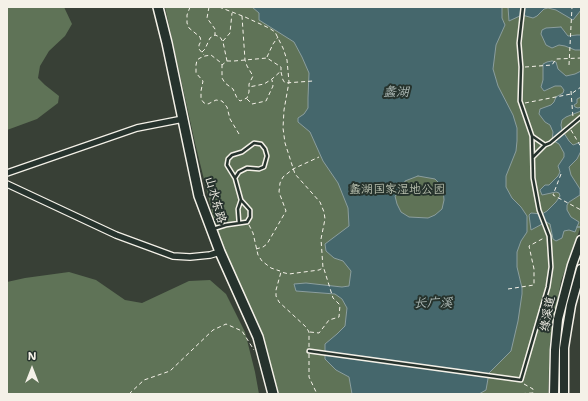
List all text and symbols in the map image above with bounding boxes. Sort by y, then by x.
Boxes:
water label: 蠡湖 [383,85,409,101]
street label: 山水东路 [201,175,229,225]
park label: 蠡湖国家湿地公园 [349,183,445,197]
street label: 缘溪道 [538,295,558,333]
water label: 长广溪 [414,296,452,312]
north arrow [12,349,52,389]
text: N [28,349,36,364]

